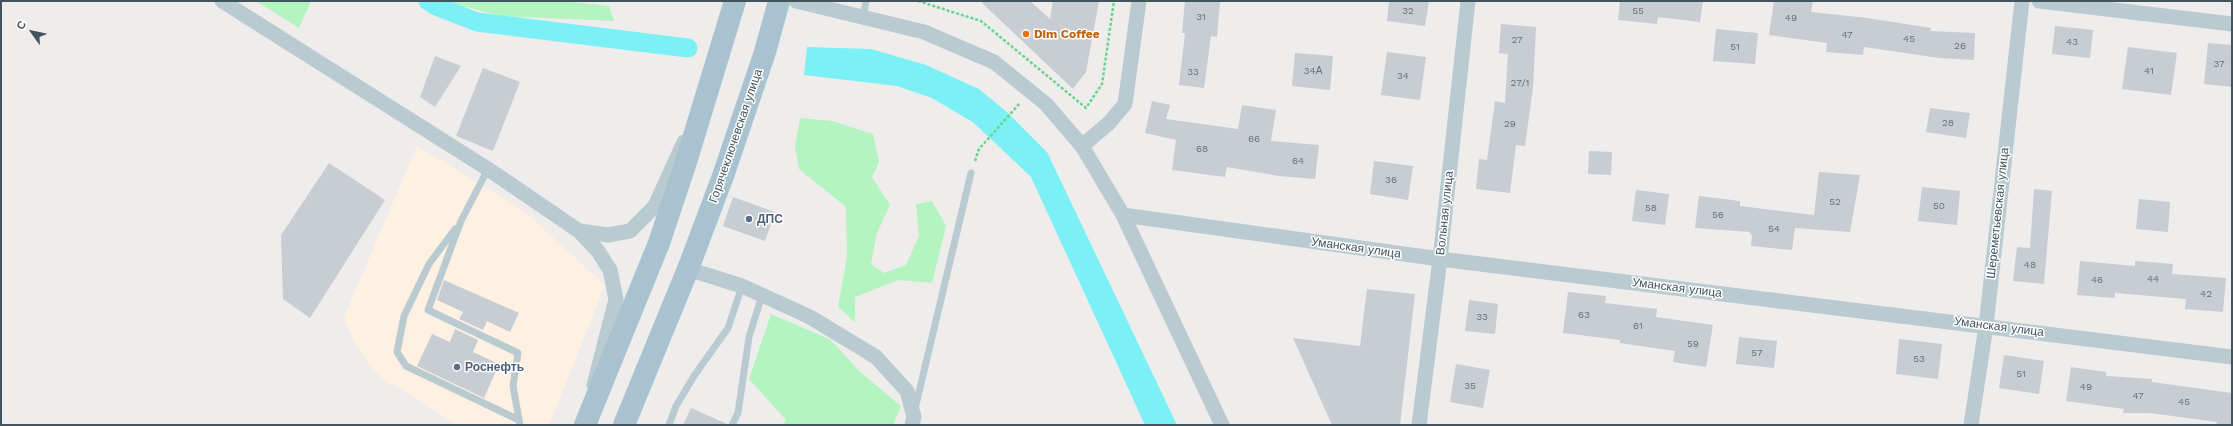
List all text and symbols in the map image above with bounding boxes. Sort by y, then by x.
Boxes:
house number: 32 [1402,5,1414,17]
house number: 55 [1632,5,1644,17]
house number: 31 [1196,11,1206,23]
north arrow [12,12,52,52]
house number: 49 [1785,12,1797,24]
text: С [14,18,29,32]
place label: Dim Coffee [1034,27,1100,41]
marker: Dim Coffee [1021,29,1031,39]
house number: 47 [1841,29,1853,41]
house number: 45 [1903,33,1915,45]
house number: 27 [1511,34,1523,46]
house number: 43 [2066,36,2078,48]
house number: 26 [1954,40,1966,52]
house number: 51 [1730,41,1740,53]
house number: 37 [2213,58,2225,70]
house number: 34А [1304,65,1322,77]
house number: 41 [2144,65,2154,77]
house number: 33 [1187,66,1199,78]
street label: Горячеключевская улица [706,67,766,205]
house number: 34 [1397,70,1409,82]
house number: 27/1 [1511,77,1529,89]
house number: 28 [1942,117,1954,129]
house number: 29 [1504,118,1516,130]
house number: 66 [1248,133,1260,145]
house number: 68 [1196,143,1208,155]
street label: Шереметьевская улица [1984,147,2012,279]
house number: 64 [1292,155,1304,167]
street label: Вольная улица [1433,170,1457,256]
house number: 36 [1385,174,1397,186]
house number: 52 [1829,196,1841,208]
house number: 50 [1933,200,1945,212]
house number: 58 [1645,202,1657,214]
house number: 56 [1712,209,1724,221]
place label: ДПС [757,212,783,226]
marker: ДПС [744,214,754,224]
house number: 54 [1768,223,1780,235]
street label: Уманская улица [1310,235,1402,261]
house number: 48 [2024,259,2036,271]
house number: 44 [2147,273,2159,285]
house number: 46 [2091,274,2103,286]
street label: Уманская улица [1631,275,1723,301]
house number: 42 [2200,288,2212,300]
house number: 63 [1578,309,1590,321]
house number: 33 [1476,311,1488,323]
street label: Уманская улица [1953,314,2045,340]
house number: 61 [1633,320,1643,332]
house number: 59 [1687,338,1699,350]
house number: 57 [1751,347,1763,359]
house number: 53 [1913,353,1925,365]
place label: Роснефть [465,360,524,374]
marker: Роснефть [452,362,462,372]
house number: 51 [2016,368,2026,380]
house number: 35 [1464,380,1476,392]
house number: 49 [2080,381,2092,393]
house number: 47 [2132,390,2144,402]
house number: 45 [2178,396,2190,408]

